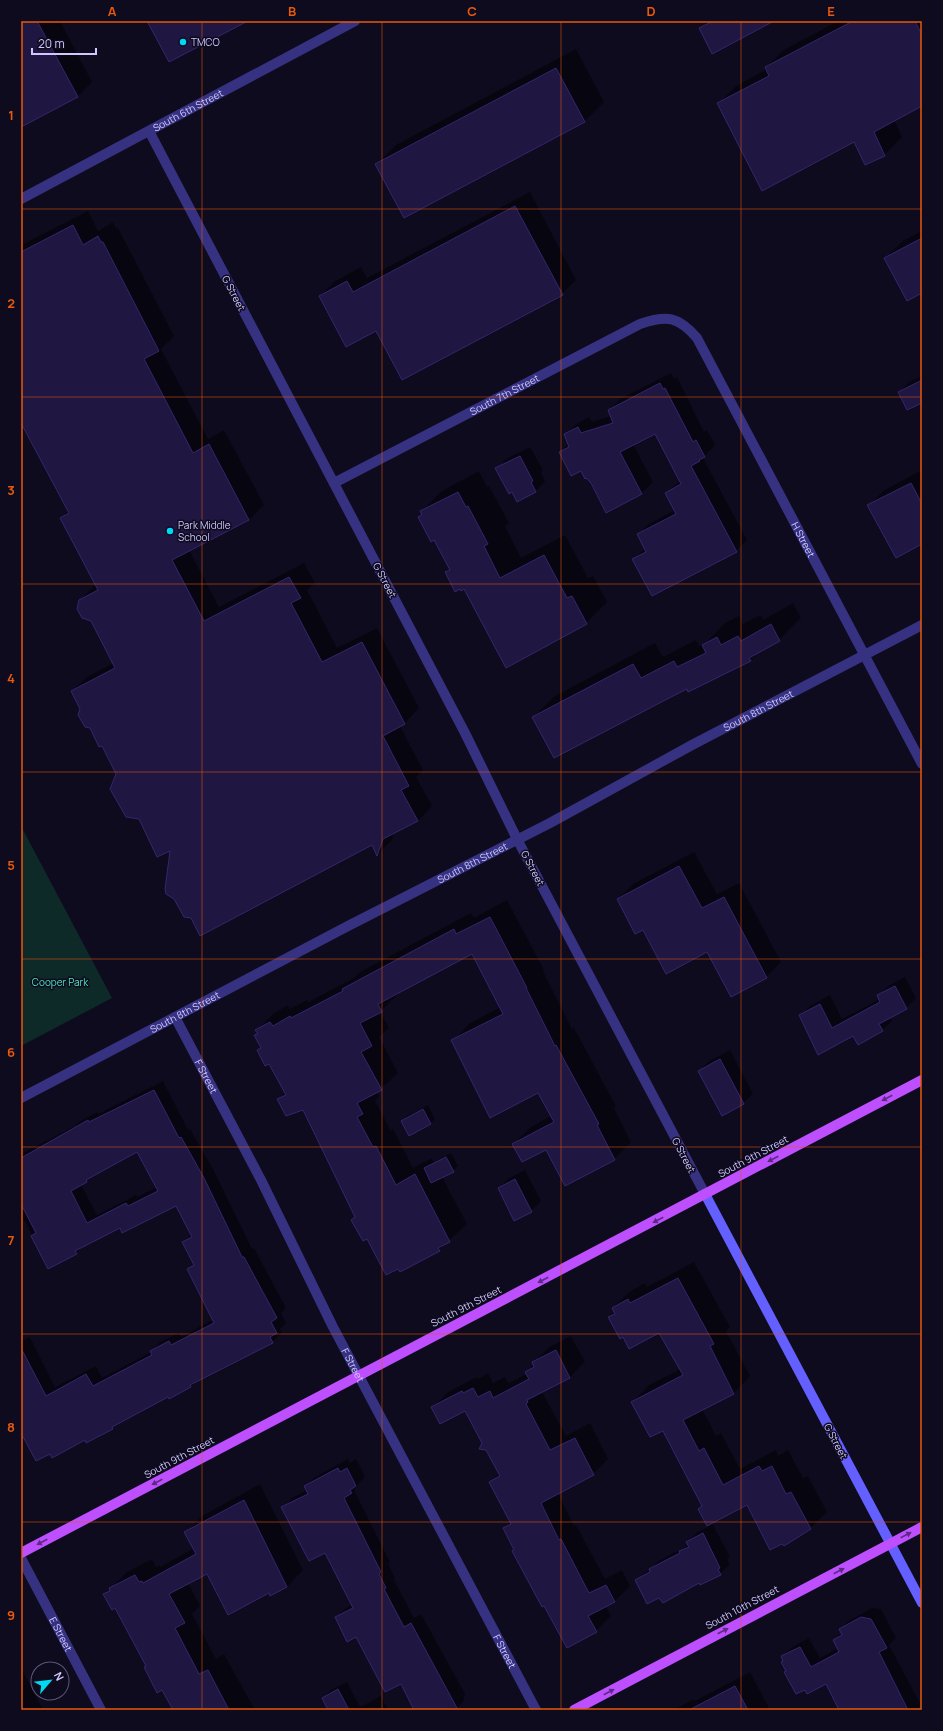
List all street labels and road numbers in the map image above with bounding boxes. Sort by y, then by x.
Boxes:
street label: South 6th Street [150,86,225,135]
street label: G Street [219,273,249,313]
street label: South 7th Street [467,371,542,418]
street label: H Street [788,519,819,560]
street label: G Street [370,560,400,600]
street label: South 8th Street [721,686,796,734]
street label: South 8th Street [435,839,510,886]
street label: G Street [518,848,548,888]
street label: South 8th Street [147,988,222,1036]
street label: F Street [192,1057,221,1096]
street label: South 9th Street [715,1132,791,1180]
street label: G Street [669,1135,699,1175]
street label: South 9th Street [428,1282,504,1330]
street label: F Street [338,1346,368,1384]
street label: G Street [821,1421,851,1461]
street label: South 9th Street [141,1433,217,1481]
street label: South 10th Street [703,1582,781,1632]
street label: E Street [46,1614,76,1654]
street label: F Street [490,1632,520,1671]

